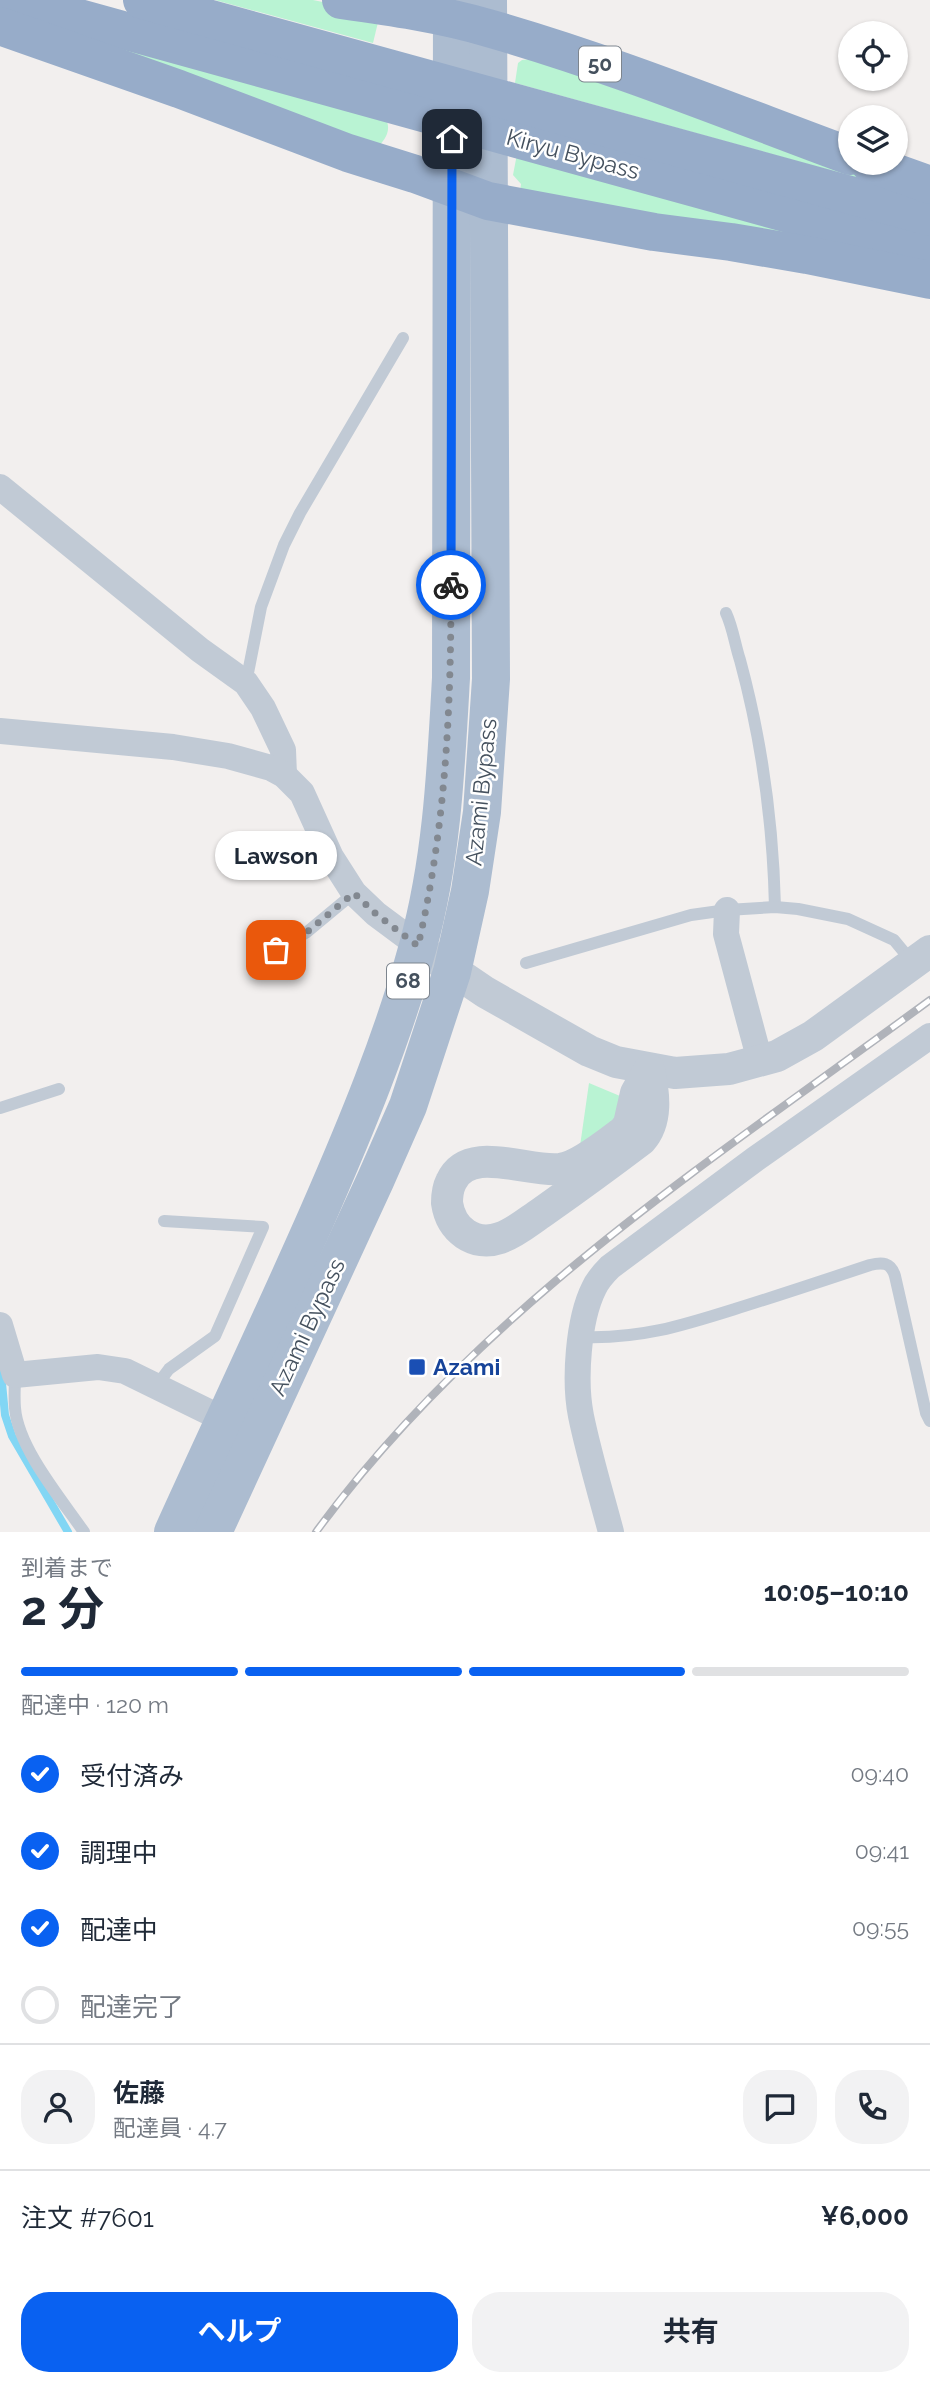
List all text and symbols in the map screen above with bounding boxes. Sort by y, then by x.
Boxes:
map controls [838,21,908,175]
button: locate [838,21,908,91]
road number: 50 [579,46,621,82]
button: layers [838,105,908,175]
pin [422,109,482,169]
icon: home [433,120,471,158]
street label: Kiryu Bypass [504,123,643,184]
courier [416,550,486,620]
icon: bike [432,566,470,604]
street label: Azami Bypass [459,717,502,867]
callout: Lawson [215,831,337,880]
text: Lawson [234,842,318,869]
pin [246,920,306,980]
icon: bag [257,931,295,969]
road number: 68 [387,964,429,998]
street label: Azami Bypass [263,1254,350,1400]
place label: Azami [433,1353,500,1380]
marker: Azami [407,1357,427,1377]
text: 到着まで [21,1554,113,1581]
text: 10:05–10:10 [764,1577,909,1607]
text: 2 分 [21,1582,104,1636]
text: 配達中 · 120 m [21,1691,169,1718]
icon: check [21,1755,59,1793]
text: 09:40 [850,1760,909,1787]
text: 受付済み [80,1761,184,1791]
icon: check [21,1832,59,1870]
text: 09:41 [855,1837,909,1864]
text: 調理中 [80,1838,158,1868]
icon: check [21,1909,59,1947]
text: 09:55 [852,1914,909,1941]
text: 配達中 [80,1915,158,1945]
text: 配達完了 [80,1992,184,2022]
button: person [21,2070,95,2144]
button: chat [743,2070,817,2144]
button: phone [835,2070,909,2144]
text: 佐藤 [113,2078,165,2108]
text: 配達員 · 4.7 [113,2114,227,2141]
text: ¥6,000 [821,2201,909,2231]
text: 注文 #7601 [21,2203,154,2233]
button: ヘルプ [21,2292,458,2372]
button: 共有 [472,2292,909,2372]

